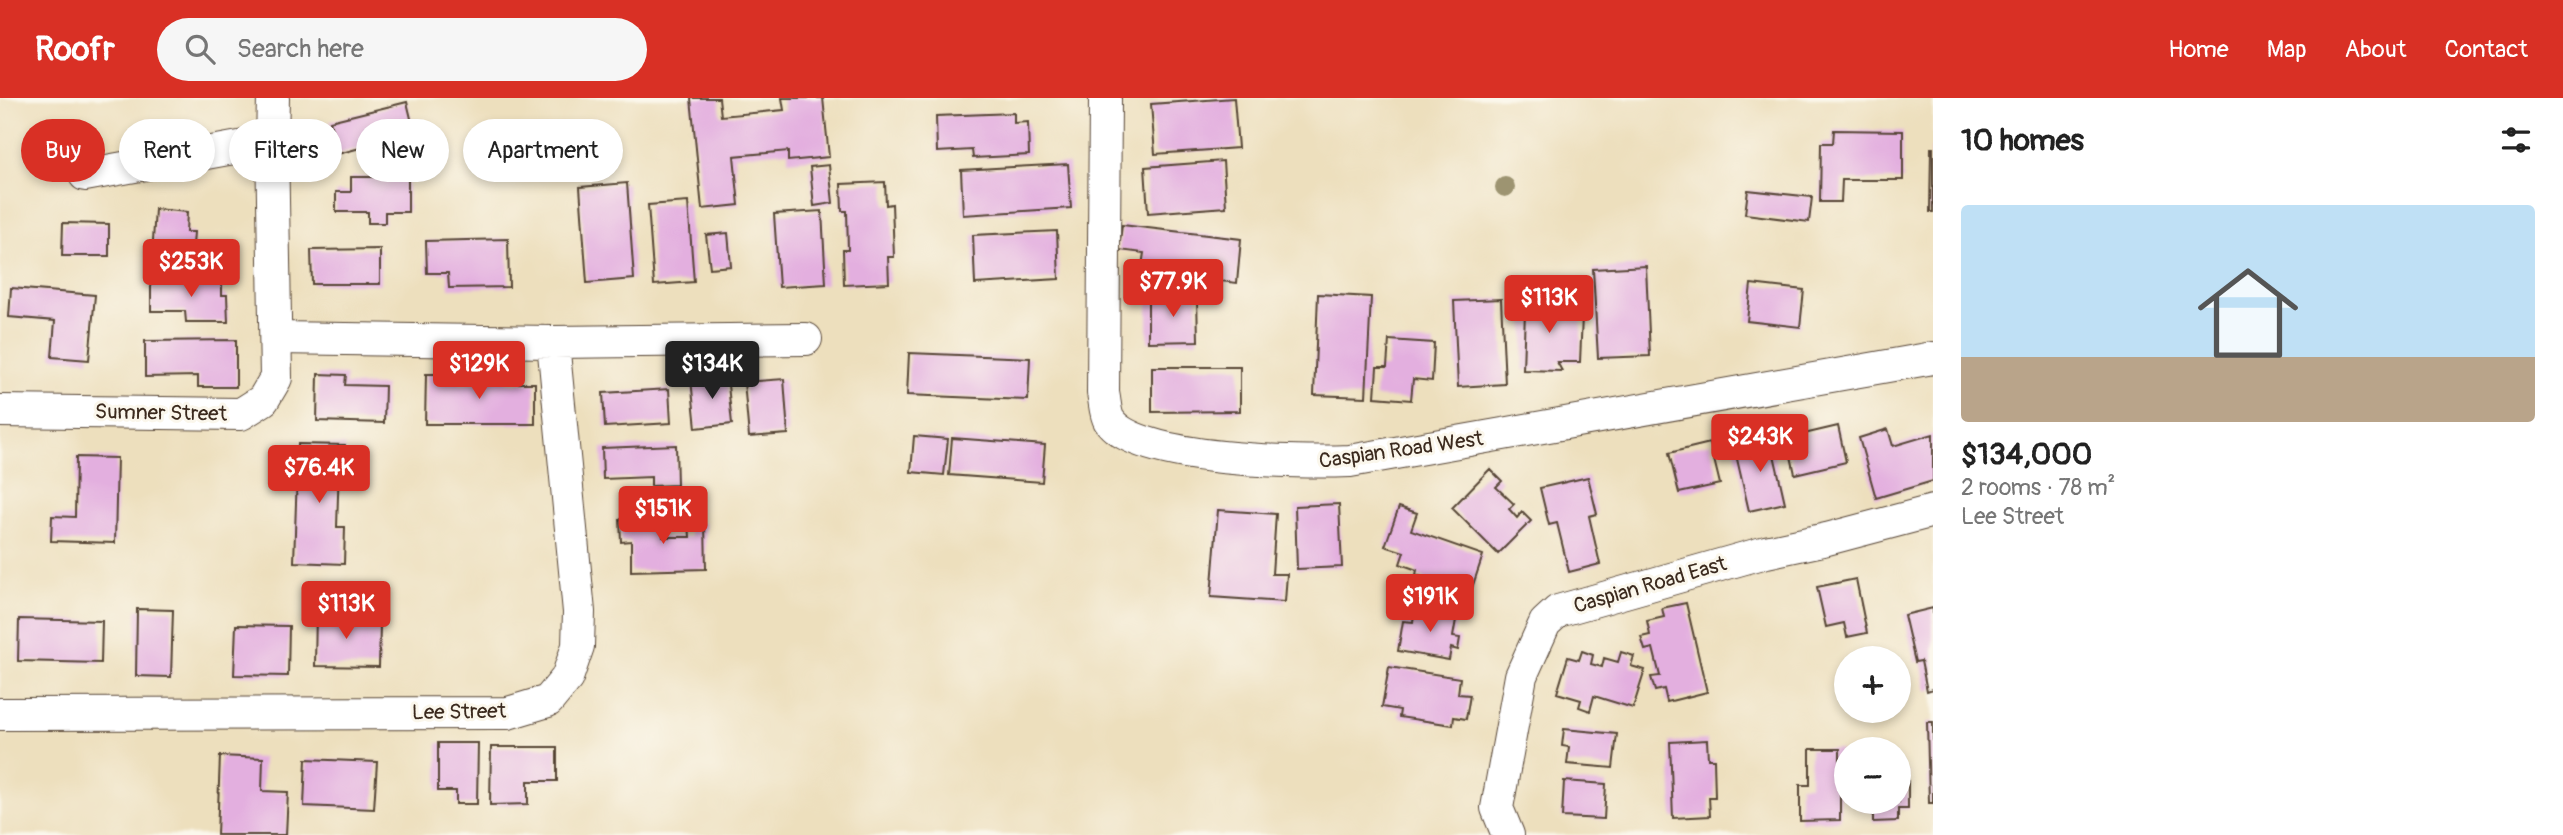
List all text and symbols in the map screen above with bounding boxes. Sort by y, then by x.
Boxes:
search box [157,18,647,81]
text: Roofr [35,29,115,70]
icon: search [181,30,219,68]
text: Search here [237,33,364,65]
text: Home [2168,35,2229,64]
text: Map [2267,35,2307,64]
text: About [2345,35,2407,64]
text: Contact [2445,35,2528,64]
chip: Buy [21,119,105,182]
chip: Rent [119,119,215,182]
chip: Filters [229,119,342,182]
chip: New [356,119,449,182]
chip: Apartment [463,119,623,182]
icon: filters [2497,121,2535,159]
text: 10 homes [1961,122,2084,159]
pin: $253K [142,240,240,299]
text: $253K [159,247,223,276]
icon: home [2185,250,2311,376]
pin: $77.9K [1116,260,1230,319]
text: $77.9K [1139,267,1207,296]
pin: $113K [1500,275,1598,335]
text: $113K [1520,283,1578,312]
pin: $129K [430,342,528,401]
pin: $134K [663,342,761,401]
text: $129K [449,349,509,378]
text: $134K [681,349,743,378]
street label: Sumner Street [95,398,228,428]
pin: $243K [1711,414,1809,474]
text: $243K [1727,422,1793,451]
street label: Caspian Road West [1317,425,1485,475]
text: $134,000 [1961,436,2092,473]
pin: $76.4K [262,446,376,505]
text: $76.4K [284,453,354,482]
text: 2 rooms · 78 m² [1961,473,2115,502]
pin: $151K [614,486,712,546]
text: $151K [635,494,691,523]
text: Lee Street [1961,502,2064,531]
street label: Caspian Road East [1570,550,1730,620]
pin: $191K [1381,574,1479,634]
pin: $113K [297,582,395,641]
text: $191K [1402,582,1458,611]
text: $113K [317,589,375,618]
map controls [1834,646,1911,814]
button: + [1834,646,1911,723]
street label: Lee Street [412,698,507,726]
button: − [1834,737,1911,814]

